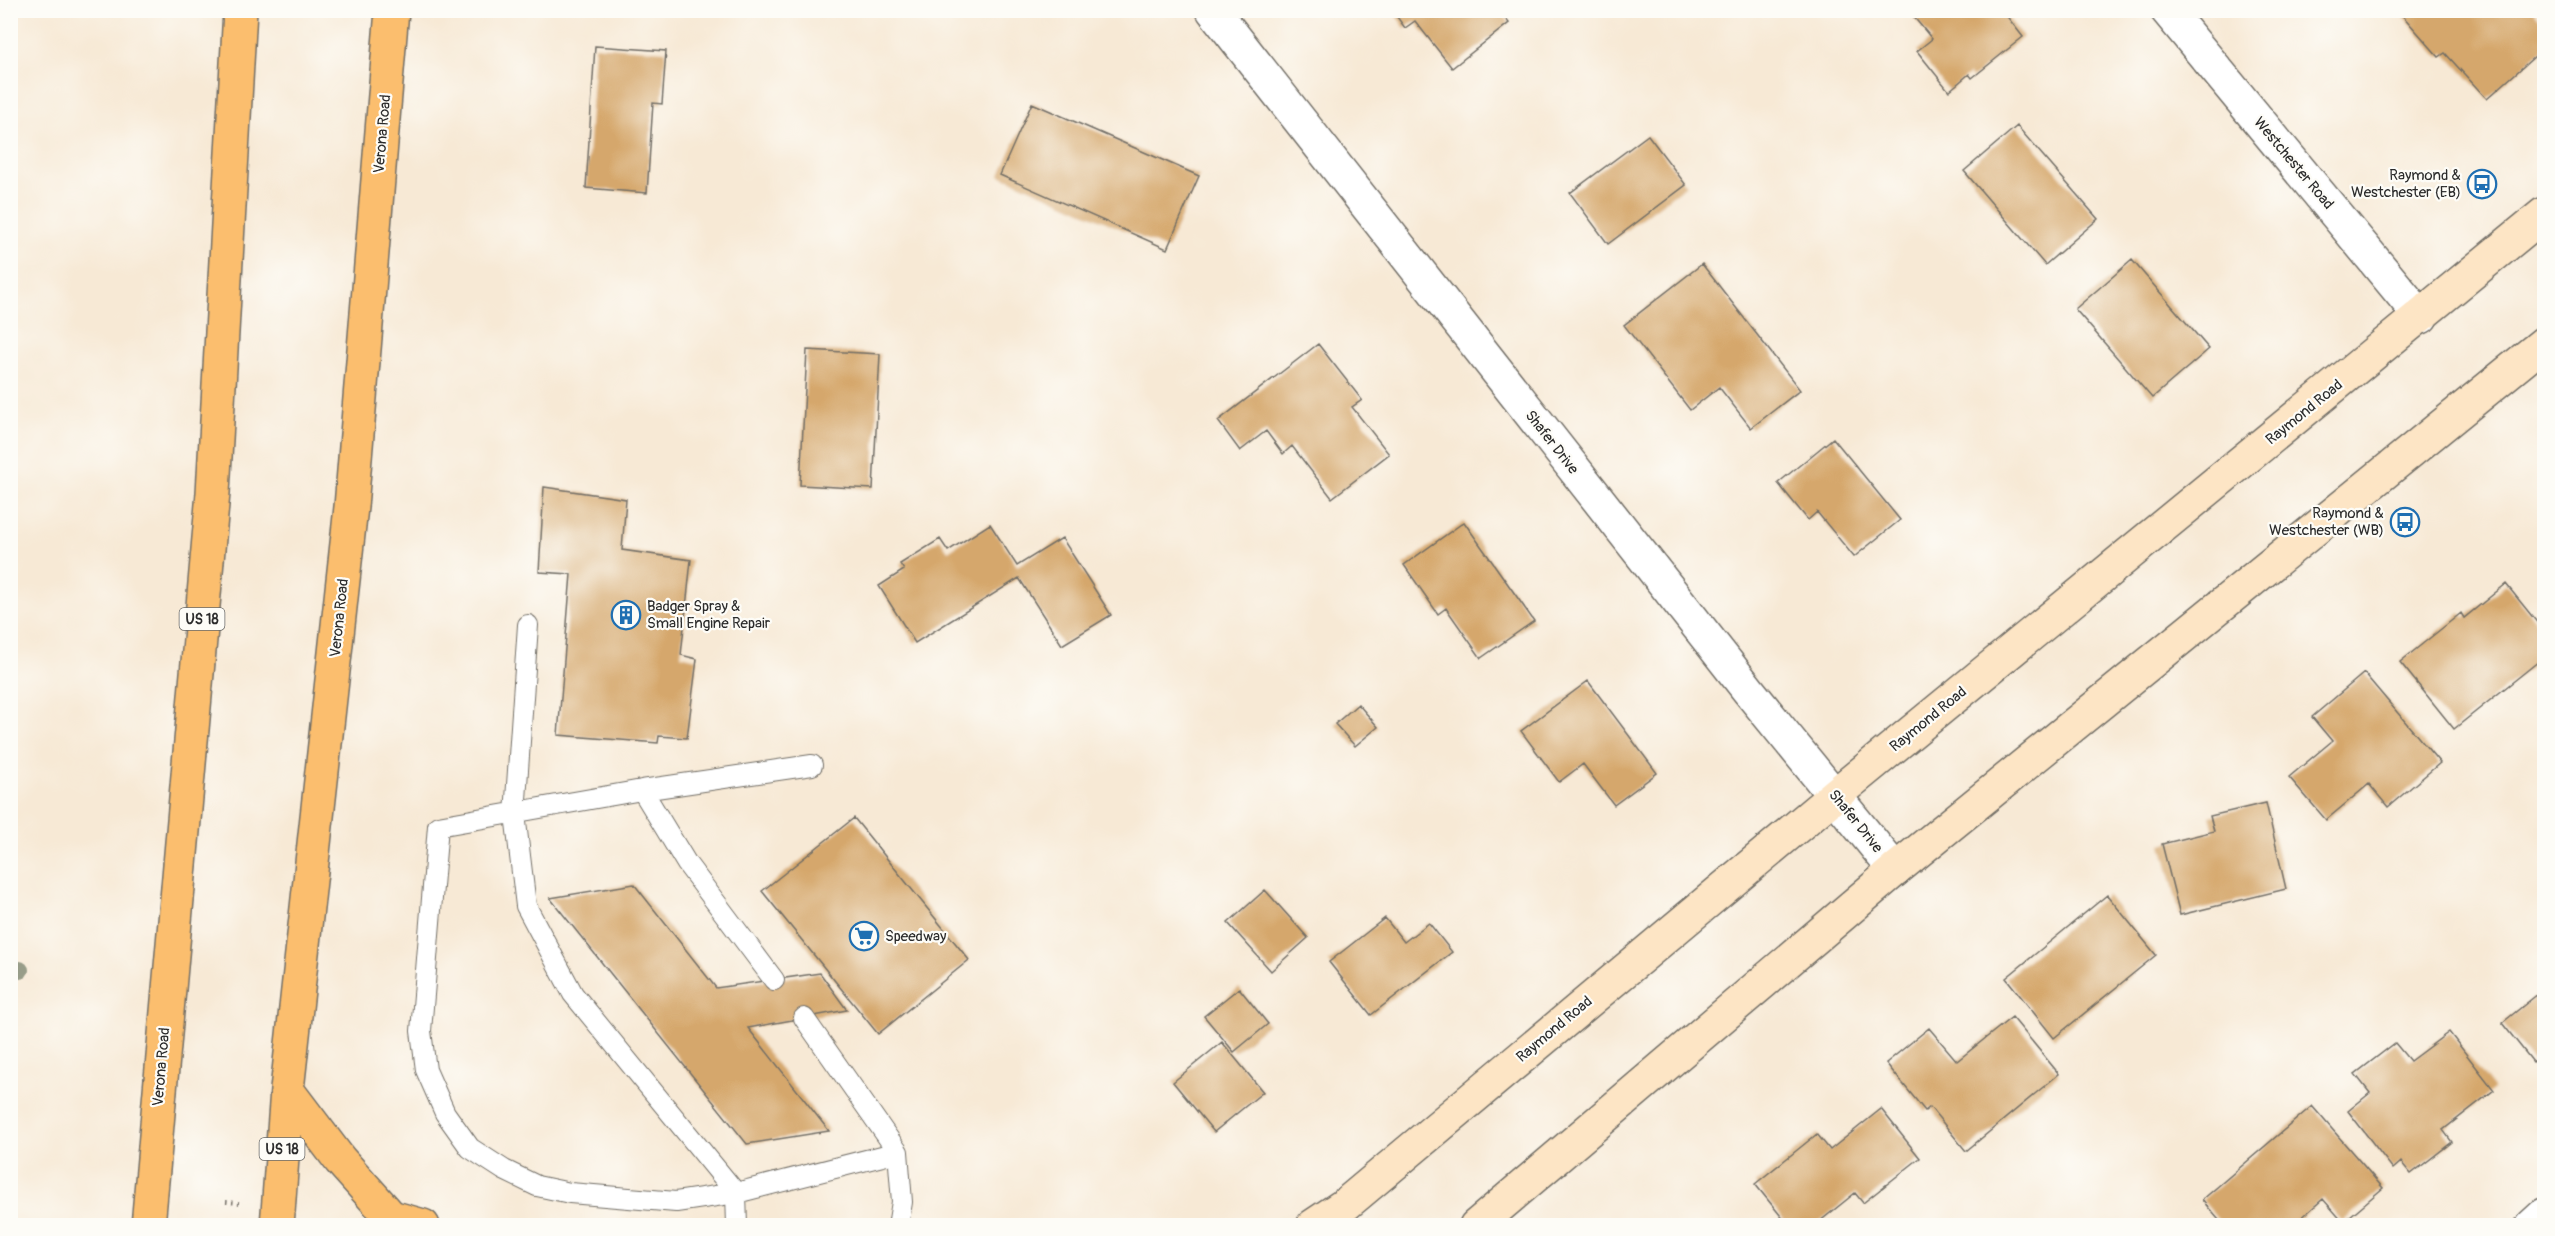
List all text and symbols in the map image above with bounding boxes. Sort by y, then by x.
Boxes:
street label: Verona Road [370,94,395,174]
street label: Westchester Road [2249,113,2338,213]
place label: Raymond & Westchester (EB) [2351,166,2461,202]
bus stop icon: Raymond & Westchester (EB) [2466,168,2498,200]
street label: Raymond Road [2262,376,2347,449]
street label: Shafer Drive [1521,407,1583,479]
place label: Raymond & Westchester (WB) [2269,504,2384,540]
bus stop icon: Raymond & Westchester (WB) [2389,506,2421,538]
street label: Verona Road [326,578,353,658]
place label: Badger Spray & Small Engine Repair [647,597,771,633]
building icon: Badger Spray & Small Engine Repair [610,599,642,631]
road number: US 18 [180,608,224,630]
street label: Raymond Road [1886,683,1971,756]
street label: Shafer Drive [1824,786,1887,857]
supermarket icon: Speedway [848,920,880,952]
place label: Speedway [885,927,947,946]
street label: Raymond Road [1512,992,1596,1067]
street label: Verona Road [149,1027,174,1107]
road number: US 18 [260,1138,304,1160]

